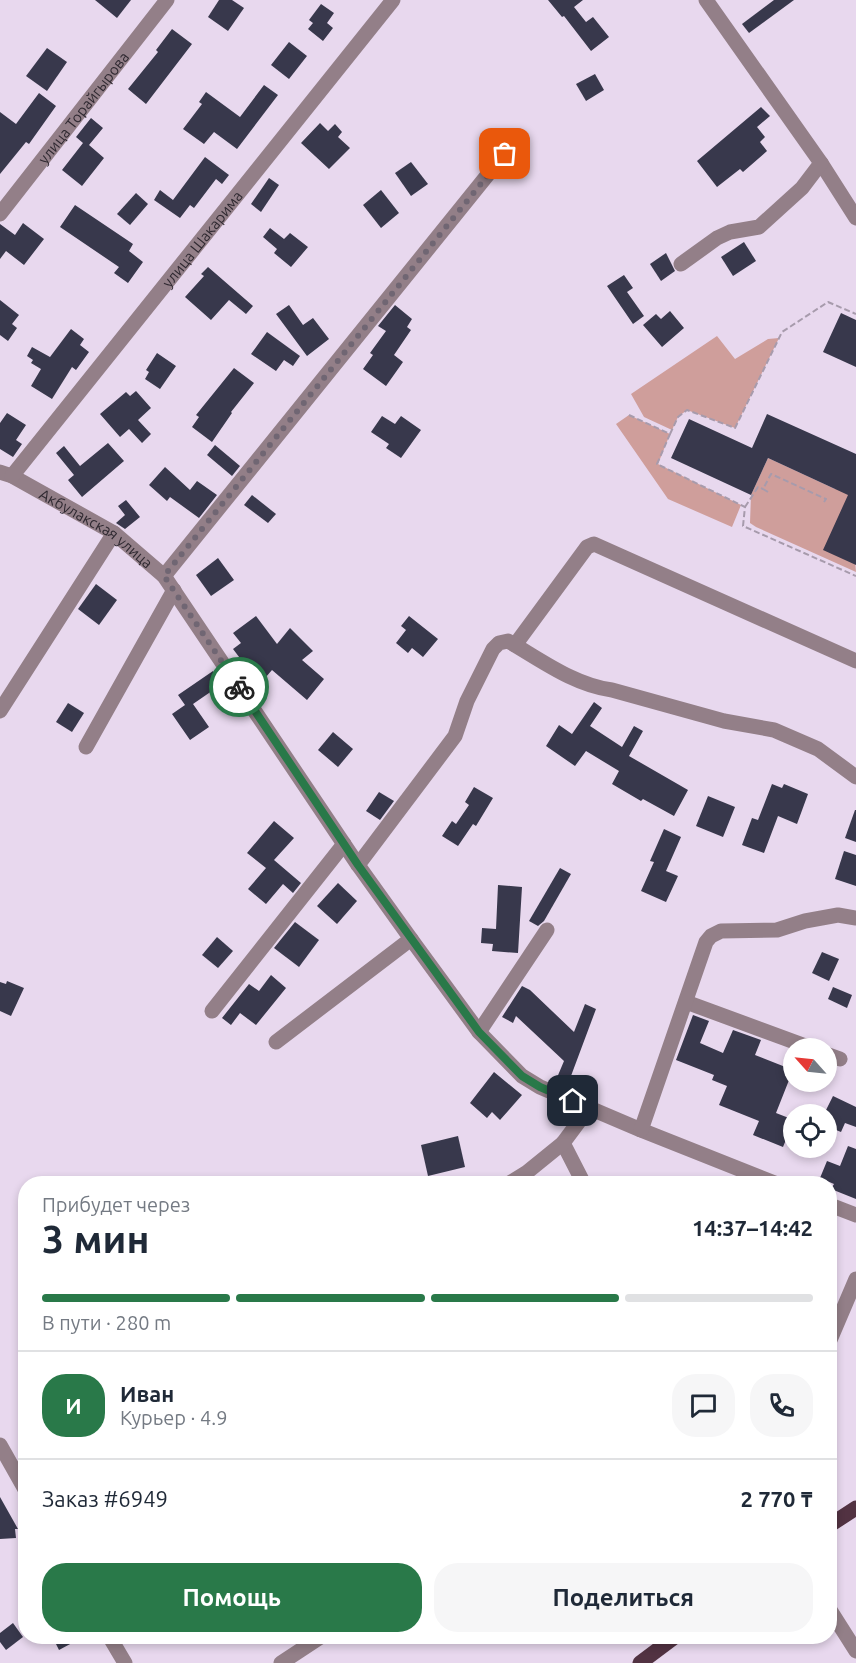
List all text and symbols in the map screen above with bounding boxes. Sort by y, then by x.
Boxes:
street label: улица Торайгырова [34,48,132,167]
pin [479,128,530,179]
icon: bag [488,137,521,170]
street label: улица Шакарима [158,187,246,290]
street label: Акбулакская улица [37,485,156,571]
courier [209,657,269,717]
icon: bike [223,671,256,704]
north arrow [783,1038,837,1092]
map controls [783,1038,837,1158]
pin [547,1075,598,1126]
icon: home [556,1084,589,1117]
button: locate [783,1104,837,1158]
text: Прибудет через [42,1193,190,1216]
text: 14:37–14:42 [692,1215,813,1240]
text: 3 мин [42,1217,150,1260]
text: В пути · 280 m [42,1311,171,1334]
button: chat [672,1374,735,1437]
button: phone [750,1374,813,1437]
text: Иван [120,1381,174,1406]
text: И [65,1393,82,1418]
text: Курьер · 4.9 [120,1406,227,1429]
text: Заказ #6949 [42,1486,168,1511]
text: 2 770 ₸ [741,1486,813,1511]
button: Помощь [42,1563,422,1632]
button: Поделиться [434,1563,813,1632]

